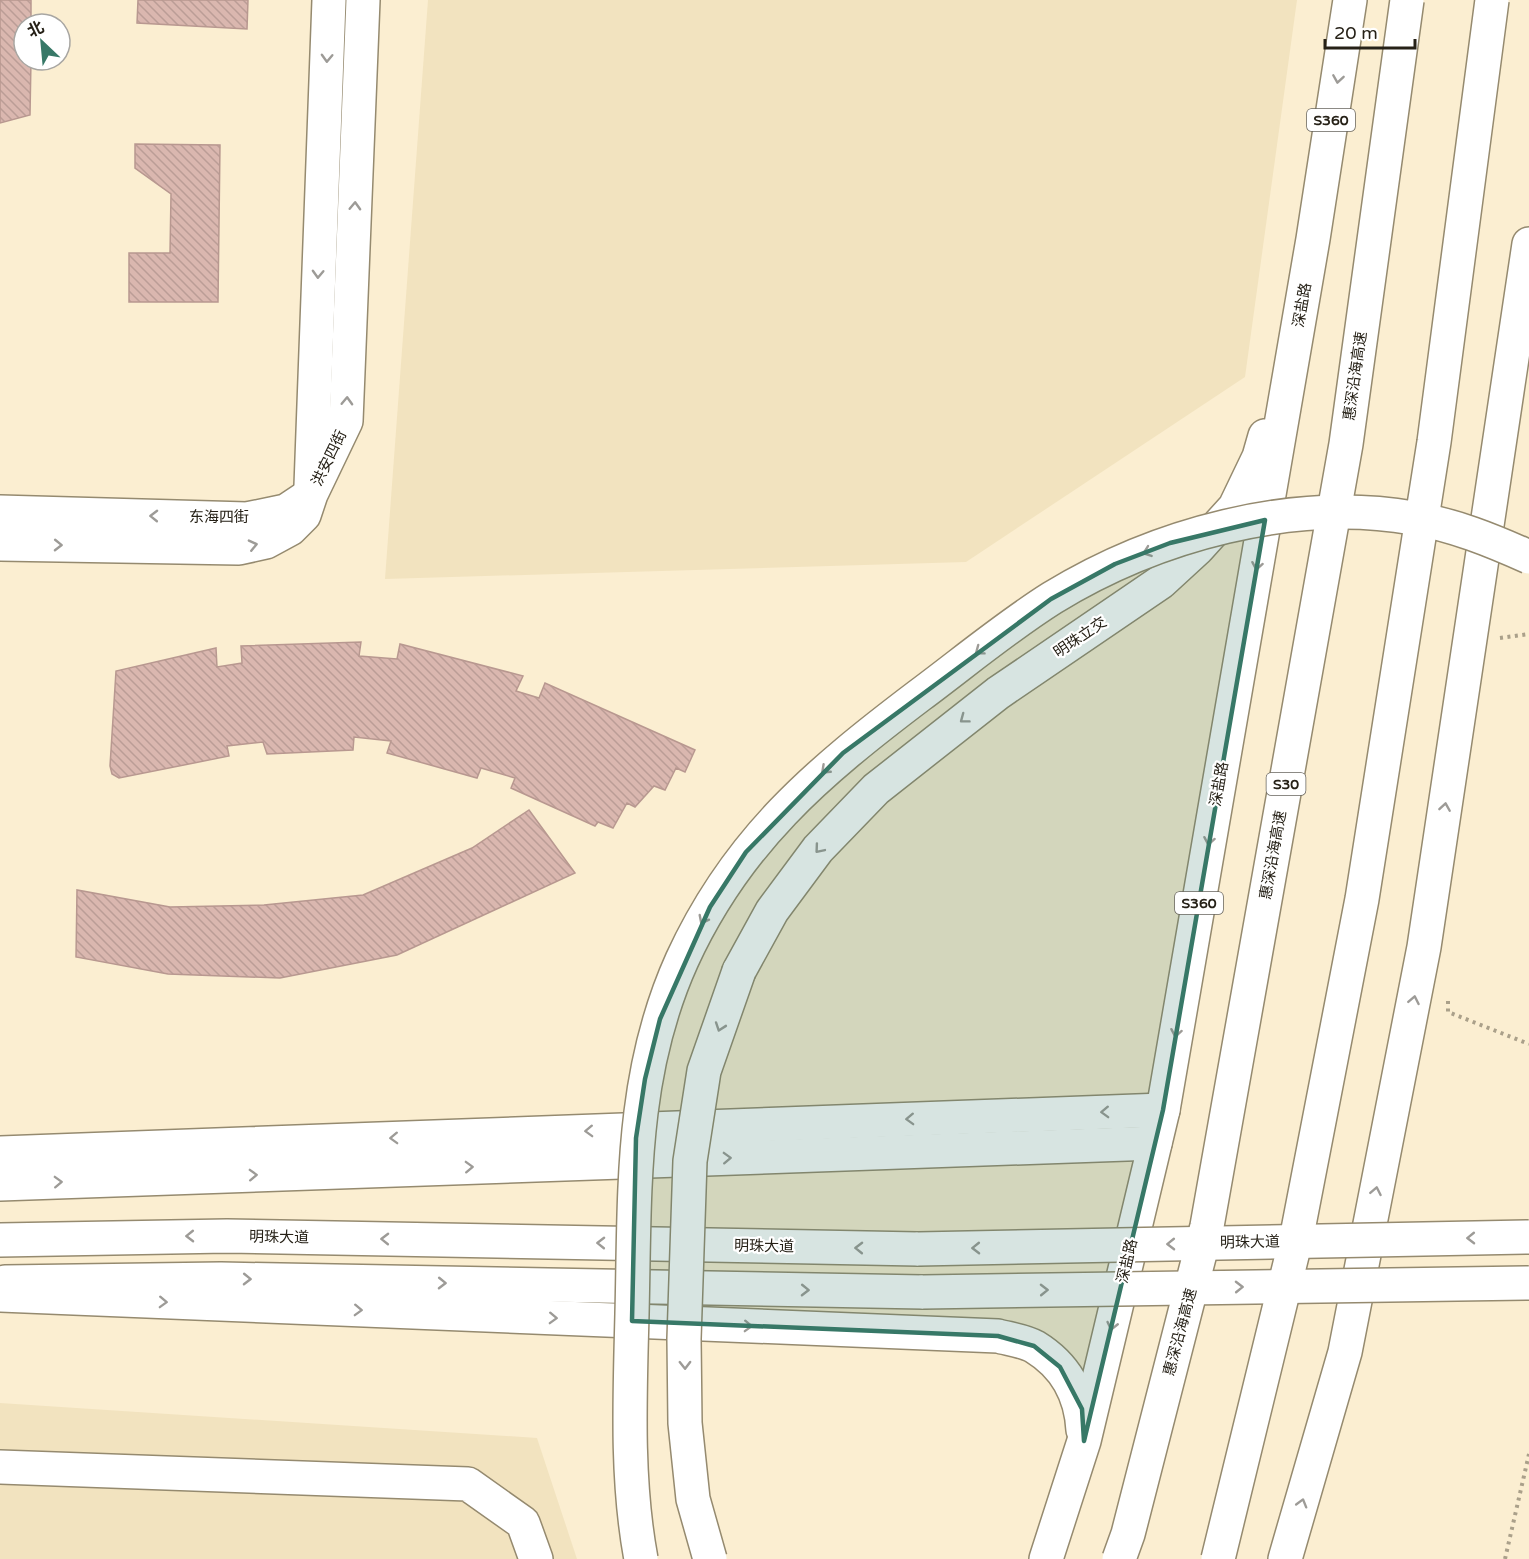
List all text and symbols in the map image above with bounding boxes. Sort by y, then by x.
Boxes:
north arrow [12,12,72,72]
scale bar [1325,12,1415,50]
text: 北 [24,17,47,42]
text: 20 m [1334,22,1378,44]
one-way arrow [320,54,333,63]
one-way arrow [1332,74,1344,83]
road number: S360 [1307,109,1355,131]
one-way arrow [349,202,361,211]
one-way arrow [312,270,324,279]
street label: 深盐路 [1289,281,1315,329]
street label: 惠深沿海高速 [1340,330,1370,422]
one-way arrow [341,397,354,406]
street label: 洪安四街 [308,427,350,489]
street label: 东海四街 [189,508,249,526]
one-way arrow [149,510,158,522]
one-way arrow [54,539,63,551]
one-way arrow [248,539,258,552]
one-way arrow [1142,545,1152,558]
one-way arrow [1251,561,1264,571]
street label: 明珠立交 [1050,613,1110,661]
one-way arrow [975,643,986,654]
one-way arrow [959,712,970,723]
street label: 深盐路 [1206,760,1232,808]
one-way arrow [821,763,832,774]
road number: S30 [1266,773,1306,795]
one-way arrow [1438,802,1450,812]
street label: 惠深沿海高速 [1256,809,1290,901]
one-way arrow [1204,836,1216,846]
one-way arrow [815,842,826,853]
road number: S360 [1175,892,1223,914]
one-way arrow [699,914,710,925]
one-way arrow [1407,995,1420,1005]
one-way arrow [714,1021,727,1031]
one-way arrow [1170,1028,1183,1038]
one-way arrow [1100,1106,1109,1119]
one-way arrow [905,1113,914,1126]
one-way arrow [584,1125,593,1138]
one-way arrow [390,1132,399,1145]
one-way arrow [723,1151,732,1164]
one-way arrow [465,1161,474,1173]
one-way arrow [249,1168,258,1181]
one-way arrow [54,1175,63,1188]
one-way arrow [1369,1186,1382,1196]
street label: 明珠大道 [249,1227,309,1247]
one-way arrow [186,1230,195,1242]
one-way arrow [381,1232,390,1245]
street label: 明珠大道 [1220,1232,1280,1252]
one-way arrow [1466,1232,1475,1244]
street label: 明珠大道 [734,1236,794,1256]
one-way arrow [597,1237,606,1249]
street label: 深盐路 [1113,1237,1141,1285]
one-way arrow [1166,1238,1175,1250]
one-way arrow [855,1241,864,1254]
one-way arrow [971,1241,980,1254]
one-way arrow [243,1273,252,1286]
one-way arrow [438,1277,447,1289]
one-way arrow [1235,1281,1244,1293]
one-way arrow [801,1284,810,1296]
one-way arrow [1040,1284,1049,1297]
street label: 惠深沿海高速 [1160,1286,1200,1378]
one-way arrow [159,1296,168,1308]
one-way arrow [354,1304,363,1316]
one-way arrow [549,1312,558,1324]
one-way arrow [743,1320,752,1332]
one-way arrow [1106,1321,1119,1331]
one-way arrow [679,1360,691,1369]
one-way arrow [1295,1498,1307,1509]

